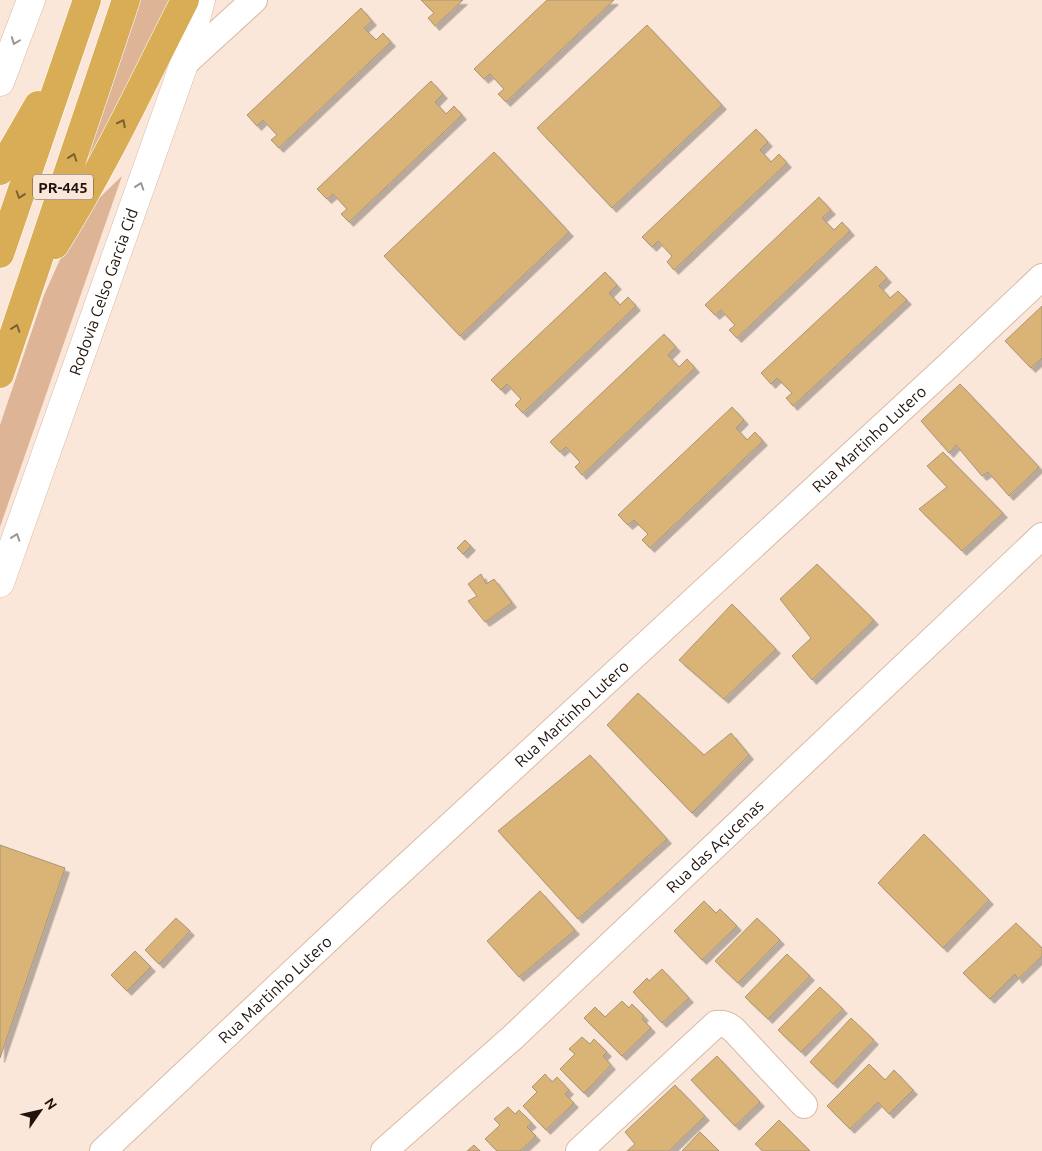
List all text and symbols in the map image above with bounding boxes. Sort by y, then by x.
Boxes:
one-way arrow [11,36,21,45]
one-way arrow [116,119,126,128]
one-way arrow [67,154,77,162]
road number: PR-445 [33,174,93,200]
one-way arrow [134,182,144,191]
one-way arrow [16,190,26,199]
street label: Rodovia Celso Garcia Cid [65,206,141,378]
one-way arrow [10,324,20,333]
street label: Rua Martinho Lutero [808,382,930,496]
one-way arrow [10,534,20,542]
street label: Rua Martinho Lutero [511,657,632,771]
street label: Rua das Açucenas [663,796,767,896]
street label: Rua Martinho Lutero [215,932,335,1047]
north arrow [15,1086,65,1136]
text: N [41,1095,60,1113]

